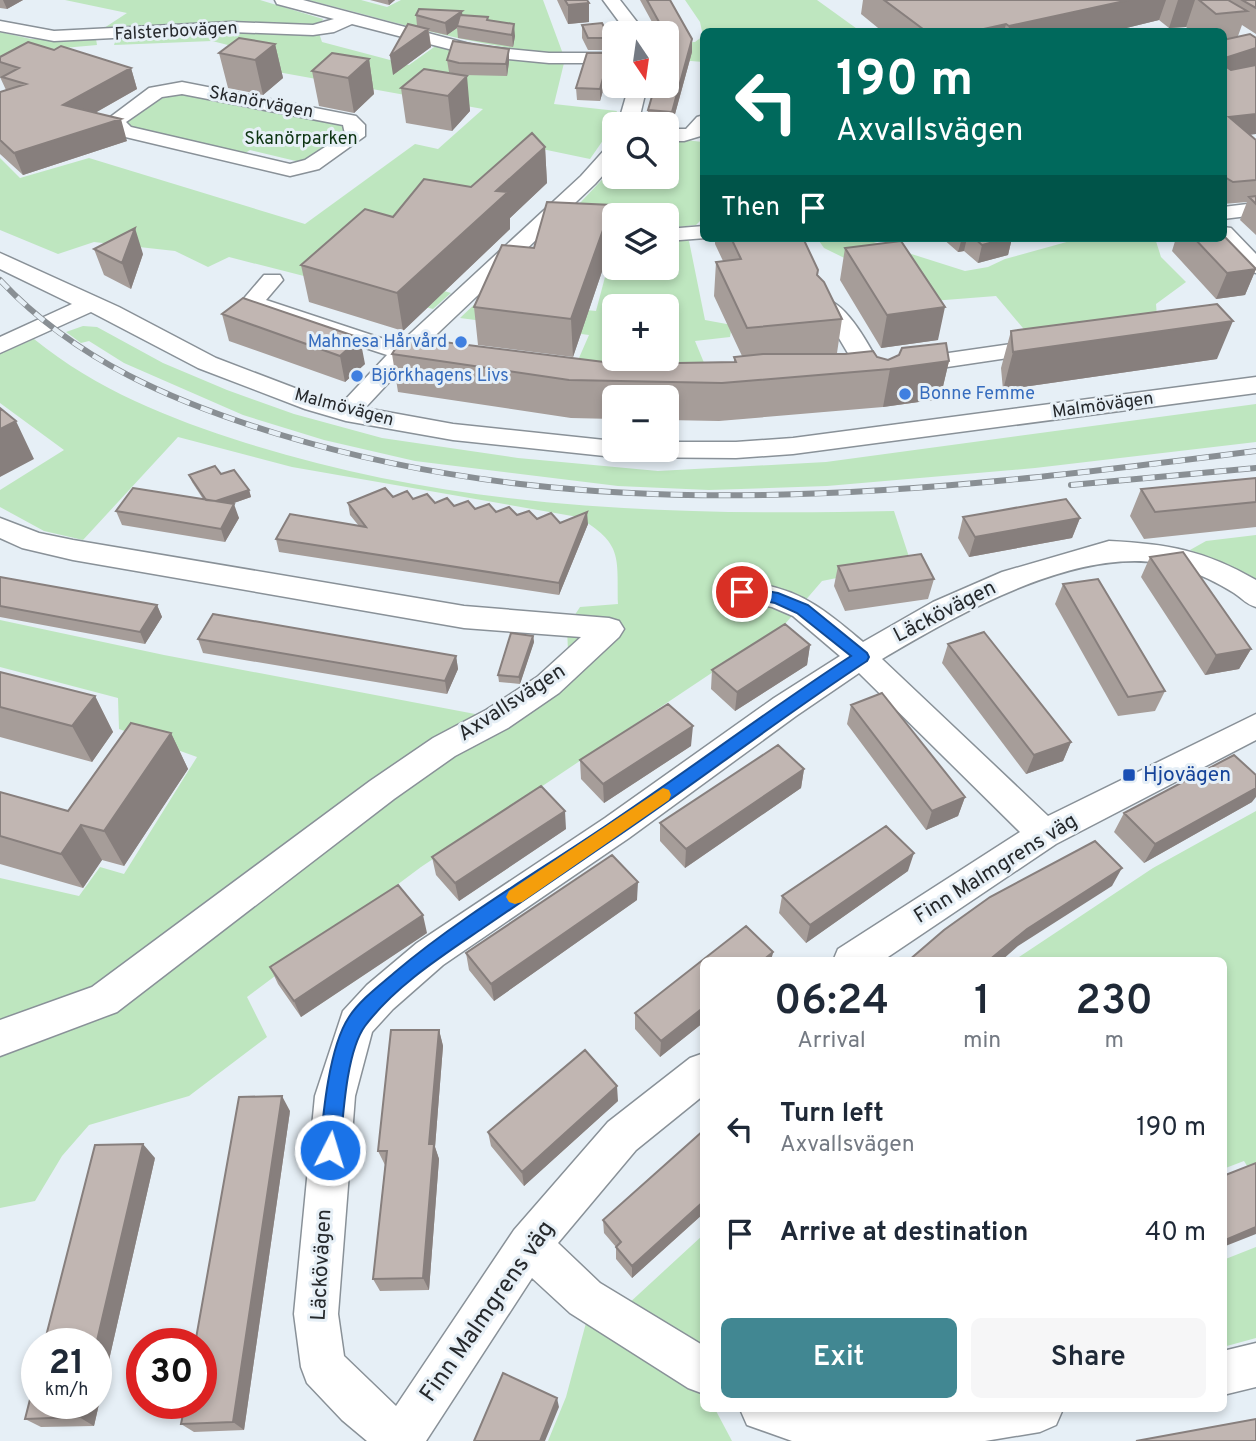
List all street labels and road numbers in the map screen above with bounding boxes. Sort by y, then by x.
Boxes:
street label: Falsterbovägen [114,17,238,47]
street label: Skanörvägen [207,82,315,124]
street label: Malmövägen [292,384,396,432]
street label: Malmövägen [1051,388,1155,424]
street label: Läckövägen [889,575,1001,649]
street label: Axvallsvägen [453,658,571,748]
street label: Finn Malmgrens väg [909,808,1083,930]
street label: Läckövägen [306,1209,338,1321]
street label: Finn Malmgrens väg [414,1215,562,1409]

